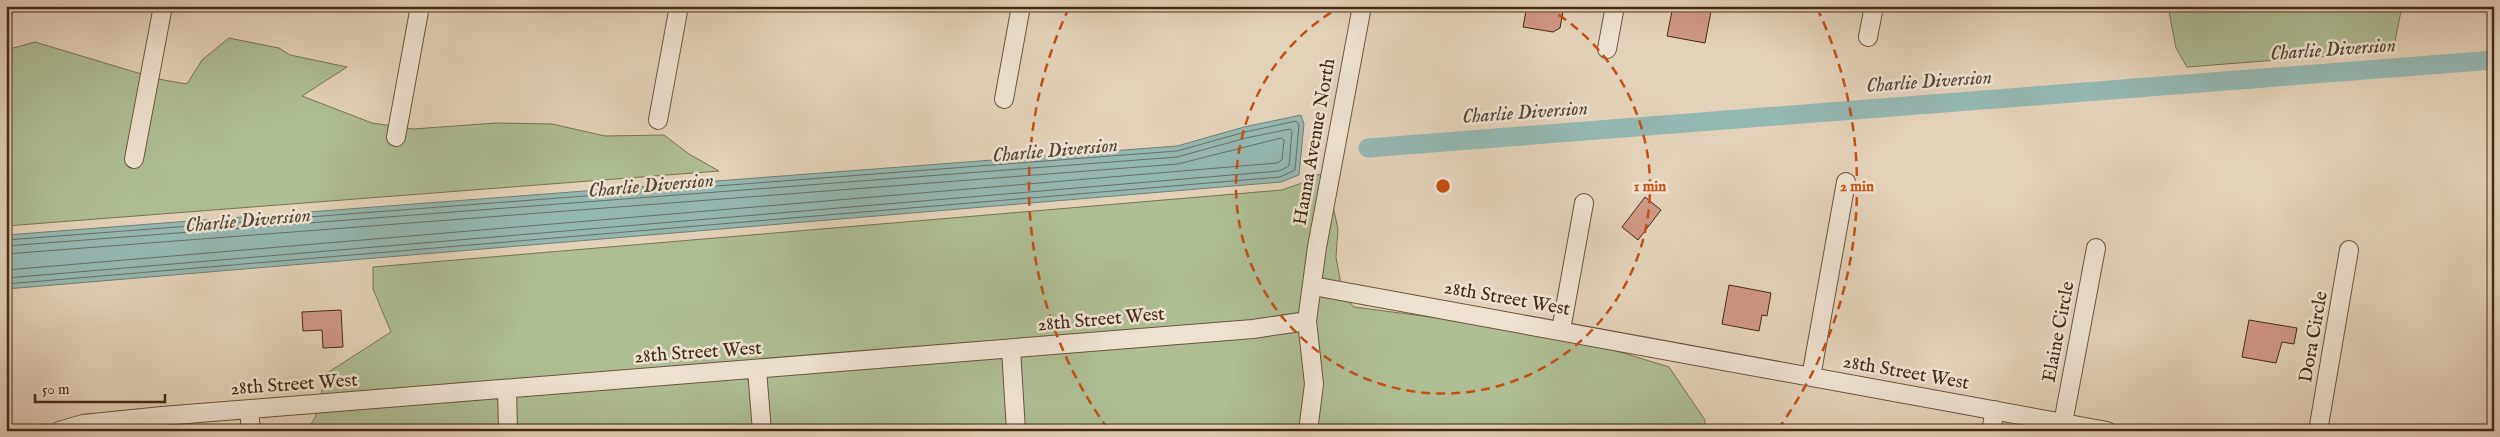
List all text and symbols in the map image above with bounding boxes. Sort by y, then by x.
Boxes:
water label: Charlie Diversion [2269,33,2397,67]
street label: Hanna Avenue North [1289,57,1341,227]
water label: Charlie Diversion [1865,65,1993,99]
water label: Charlie Diversion [1461,96,1589,130]
water label: Charlie Diversion [991,133,1119,169]
water label: Charlie Diversion [587,168,715,204]
centre of rings [1434,177,1452,195]
text: 1 min [1634,177,1666,196]
text: 2 min [1840,177,1874,196]
water label: Charlie Diversion [184,203,312,239]
street label: 28th Street West [1442,276,1572,322]
street label: Elaine Circle [2037,279,2081,384]
street label: Dora Circle [2294,289,2334,385]
street label: 28th Street West [1036,302,1166,338]
street label: 28th Street West [634,337,763,369]
street label: 28th Street West [1841,350,1971,396]
street label: 28th Street West [230,369,359,401]
scale bar [35,372,165,404]
text: 50 m [42,380,70,399]

